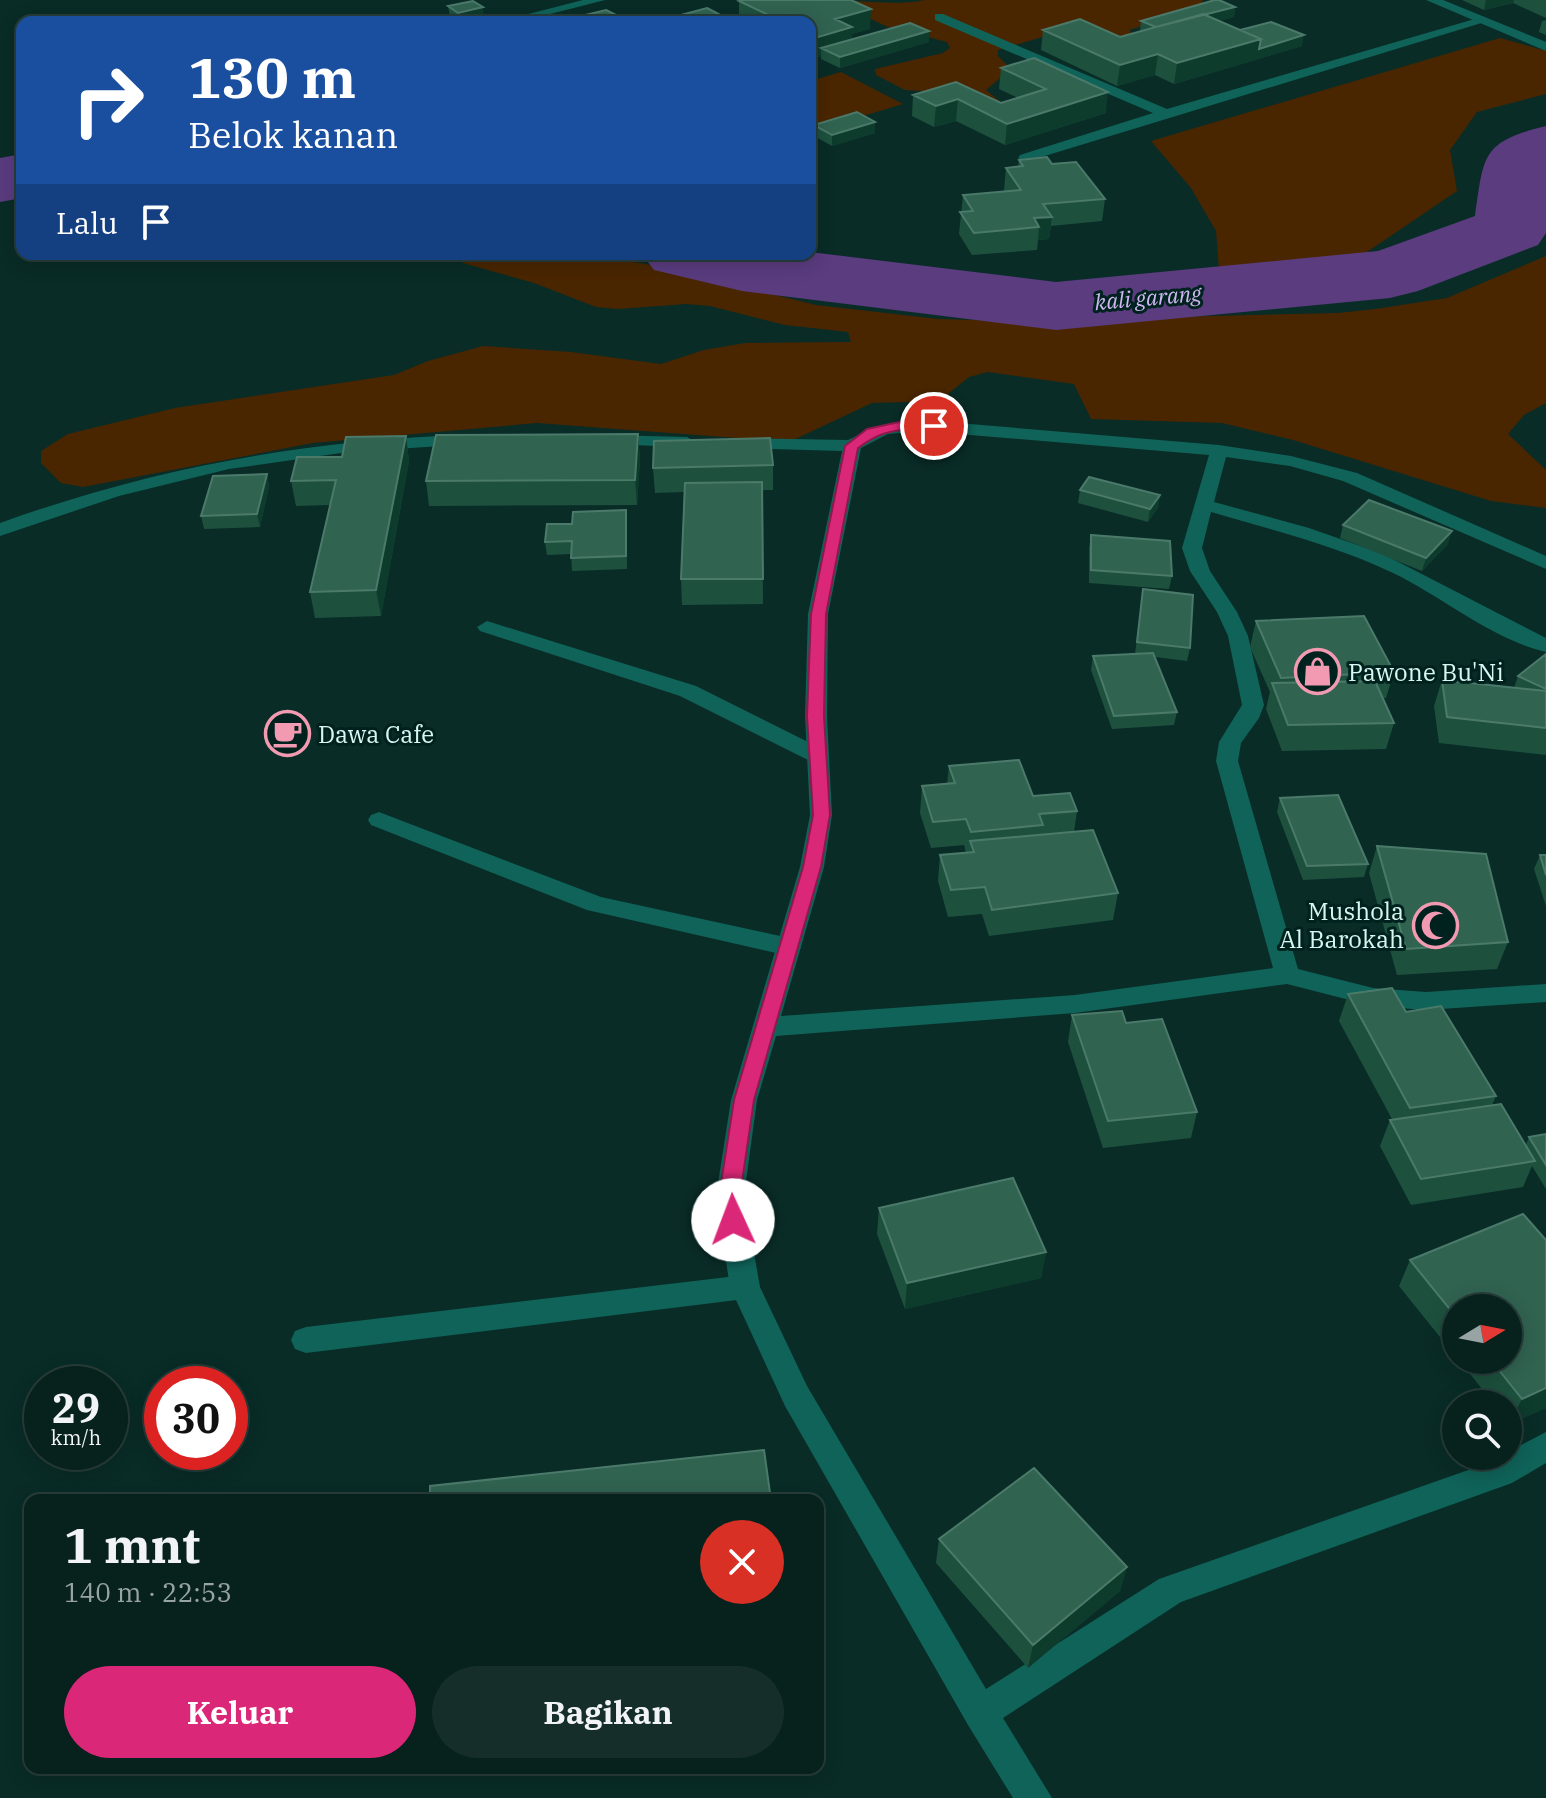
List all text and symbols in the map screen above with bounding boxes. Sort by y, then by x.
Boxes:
text: 130 m [188,41,356,113]
icon: right [56,48,160,152]
text: Belok kanan [188,111,398,158]
icon: arrive [134,200,178,244]
text: Lalu [56,203,118,242]
water label: kali garang [1093,278,1203,316]
pin [900,392,968,460]
icon: arrive [912,404,956,448]
shop icon: Pawone Bu'Ni [1293,648,1341,696]
place label: Pawone Bu'Ni [1348,656,1504,688]
cafe icon: Dawa Cafe [263,710,311,758]
place label: Dawa Cafe [318,718,434,750]
place label: Mushola Al Barokah [1280,895,1404,955]
mosque icon: Mushola Al Barokah [1411,901,1459,949]
position arrow [691,1178,775,1262]
north arrow [1442,1294,1522,1374]
map controls [1442,1294,1522,1470]
speed limit sign: 30 [144,1366,248,1470]
text: 29 [52,1382,100,1434]
button: search [1442,1390,1522,1470]
text: km/h [51,1424,101,1451]
text: 1 mnt [64,1514,200,1576]
button: close [700,1520,784,1604]
text: 140 m · 22:53 [64,1575,232,1609]
button: Keluar [64,1666,416,1758]
button: Bagikan [432,1666,784,1758]

